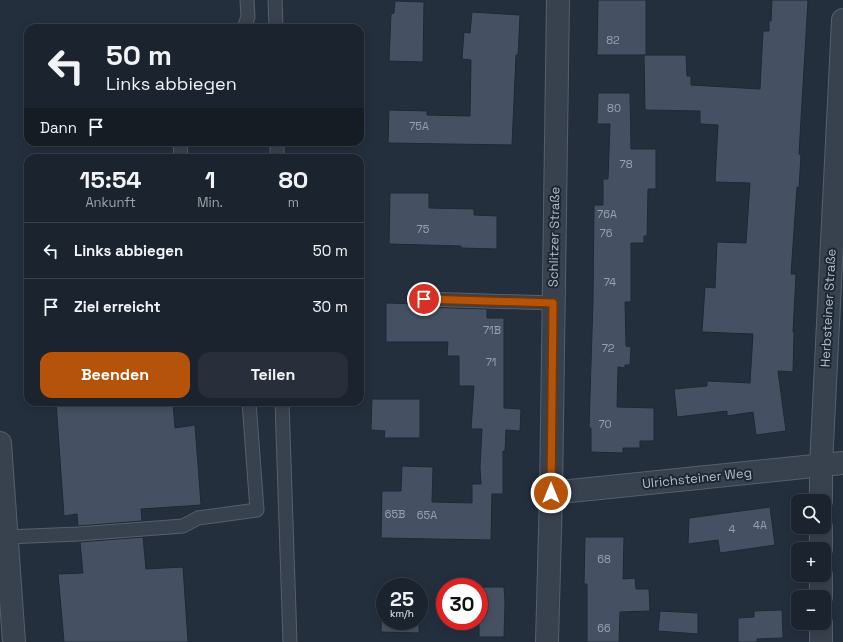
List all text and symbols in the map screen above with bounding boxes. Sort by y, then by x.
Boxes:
house number: 82 [606,33,620,47]
text: 50 m [106,37,172,73]
icon: left [40,40,92,92]
text: Links abbiegen [106,72,237,95]
house number: 80 [607,101,621,115]
icon: arrive [85,116,107,138]
text: Dann [40,118,77,137]
house number: 75A [409,119,429,133]
house number: 78 [619,157,633,171]
text: 15:54 [80,164,142,195]
text: 1 [205,164,215,195]
text: 80 [278,164,308,195]
street label: Schlitzer Straße [545,187,563,287]
text: Ankunft [85,194,136,211]
text: Min. [197,194,223,211]
text: m [288,194,299,211]
house number: 76A [597,207,617,221]
house number: 75 [417,222,430,236]
house number: 76 [600,226,613,240]
icon: left [40,240,62,262]
text: Links abbiegen [74,241,183,260]
text: 50 m [313,241,348,260]
street label: Herbsteiner Straße [816,248,840,368]
house number: 74 [604,275,616,289]
pin [407,282,441,316]
icon: arrive [413,288,435,310]
icon: arrive [40,296,62,318]
text: Ziel erreicht [74,297,161,316]
text: 30 m [313,297,348,316]
house number: 71B [483,323,501,337]
house number: 72 [602,341,615,355]
button: Beenden [40,352,190,398]
button: Teilen [198,352,348,398]
house number: 71 [486,355,496,369]
house number: 70 [598,417,612,431]
street label: Ulrichsteiner Weg [641,464,753,492]
position arrow [530,472,572,514]
map controls [791,494,831,630]
button: search [791,494,831,534]
house number: 65B [385,507,405,521]
house number: 65A [417,508,437,522]
house number: 4A [753,518,767,532]
house number: 4 [729,522,736,536]
button: + [791,542,831,582]
house number: 68 [597,552,611,566]
speed limit sign: 30 [436,578,488,630]
text: 25 [390,586,414,612]
button: − [791,590,831,630]
text: km/h [390,607,414,620]
house number: 66 [597,621,611,635]

